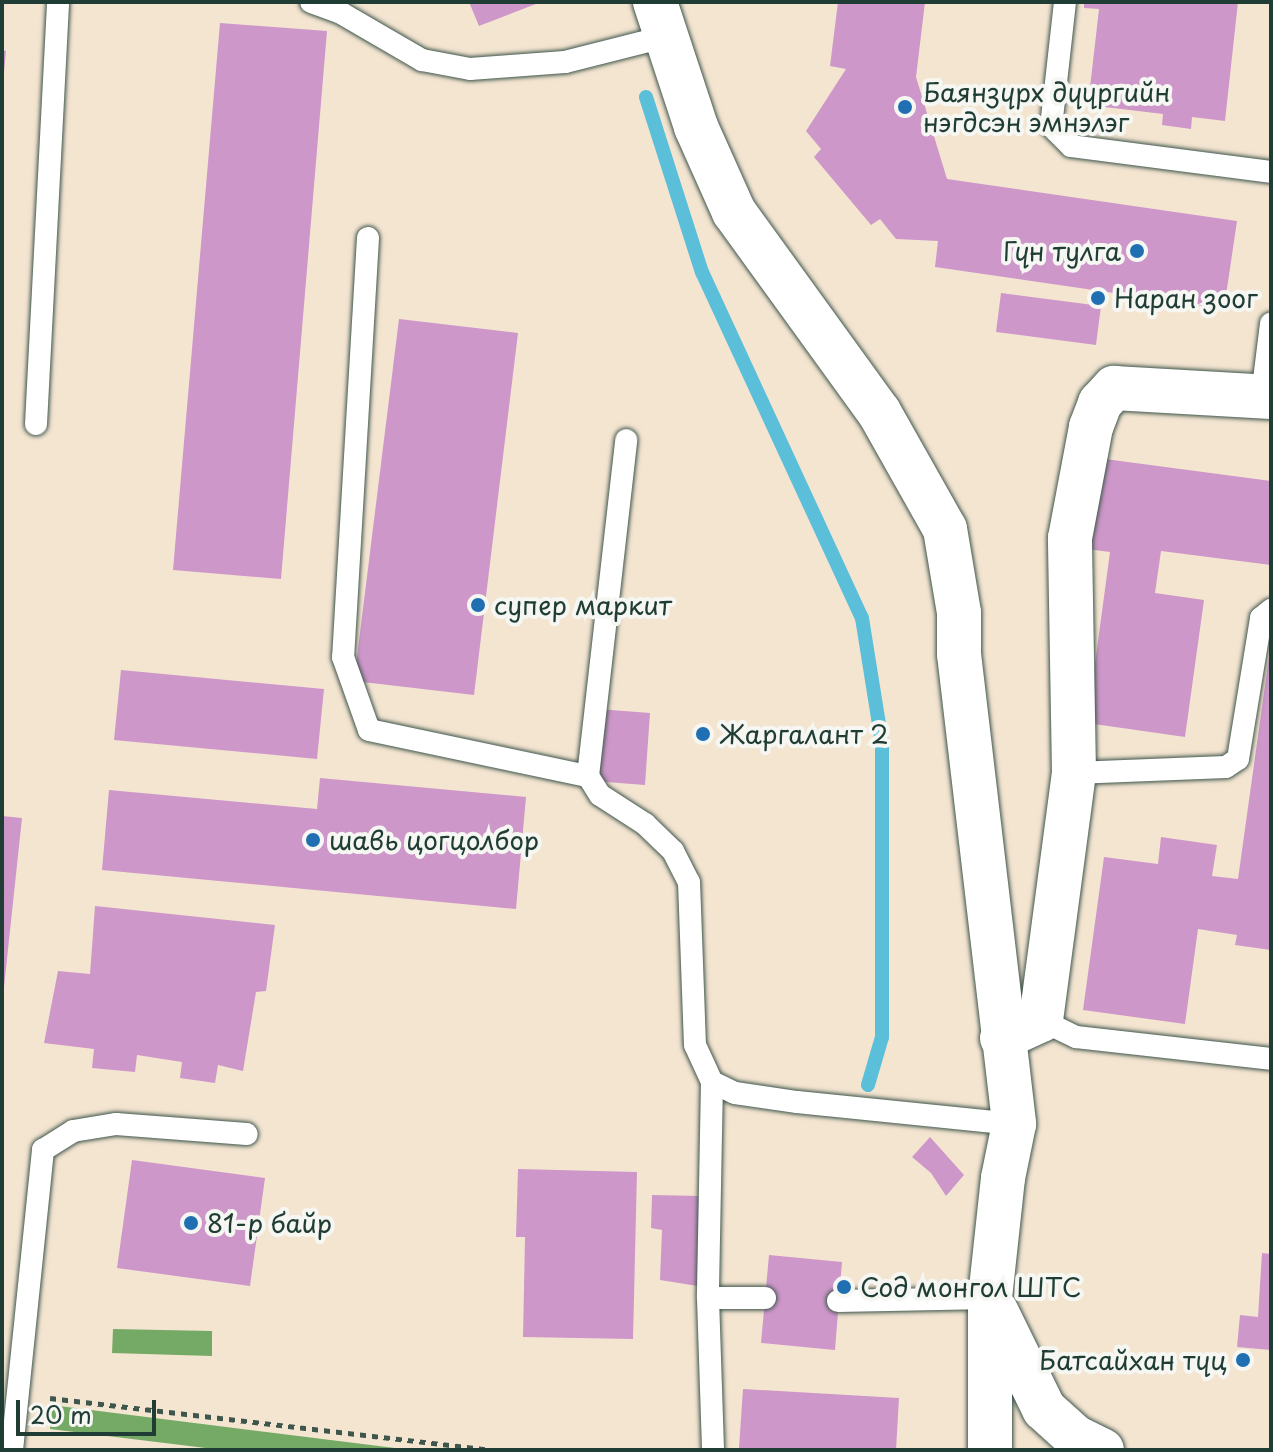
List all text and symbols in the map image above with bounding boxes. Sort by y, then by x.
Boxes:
place label: Баянзүрх дүүргийн нэгдсэн эмнэлэг [923,76,1171,138]
marker: Баянзүрх дүүргийн нэгдсэн эмнэлэг [894,96,916,118]
place label: Гүн тулга [1001,235,1121,267]
marker: Гүн тулга [1128,242,1146,260]
place label: Наран зоог [1114,282,1259,314]
marker: Наран зоог [1089,289,1107,307]
place label: супер маркит [494,589,673,621]
marker: супер маркит [469,596,487,614]
place label: Жаргалант 2 [719,718,890,750]
marker: Жаргалант 2 [694,725,712,743]
place label: шавь цогцолбор [329,824,538,856]
marker: шавь цогцолбор [304,831,322,849]
place label: 81-р байр [207,1207,333,1239]
marker: 81-р байр [182,1214,200,1232]
place label: Сод монгол ШТС [860,1271,1082,1303]
marker: Сод монгол ШТС [835,1278,853,1296]
place label: Батсайхан түц [1039,1344,1227,1376]
marker: Батсайхан түц [1234,1351,1252,1369]
scale bar [20,1384,160,1434]
text: 20 m [30,1396,92,1432]

